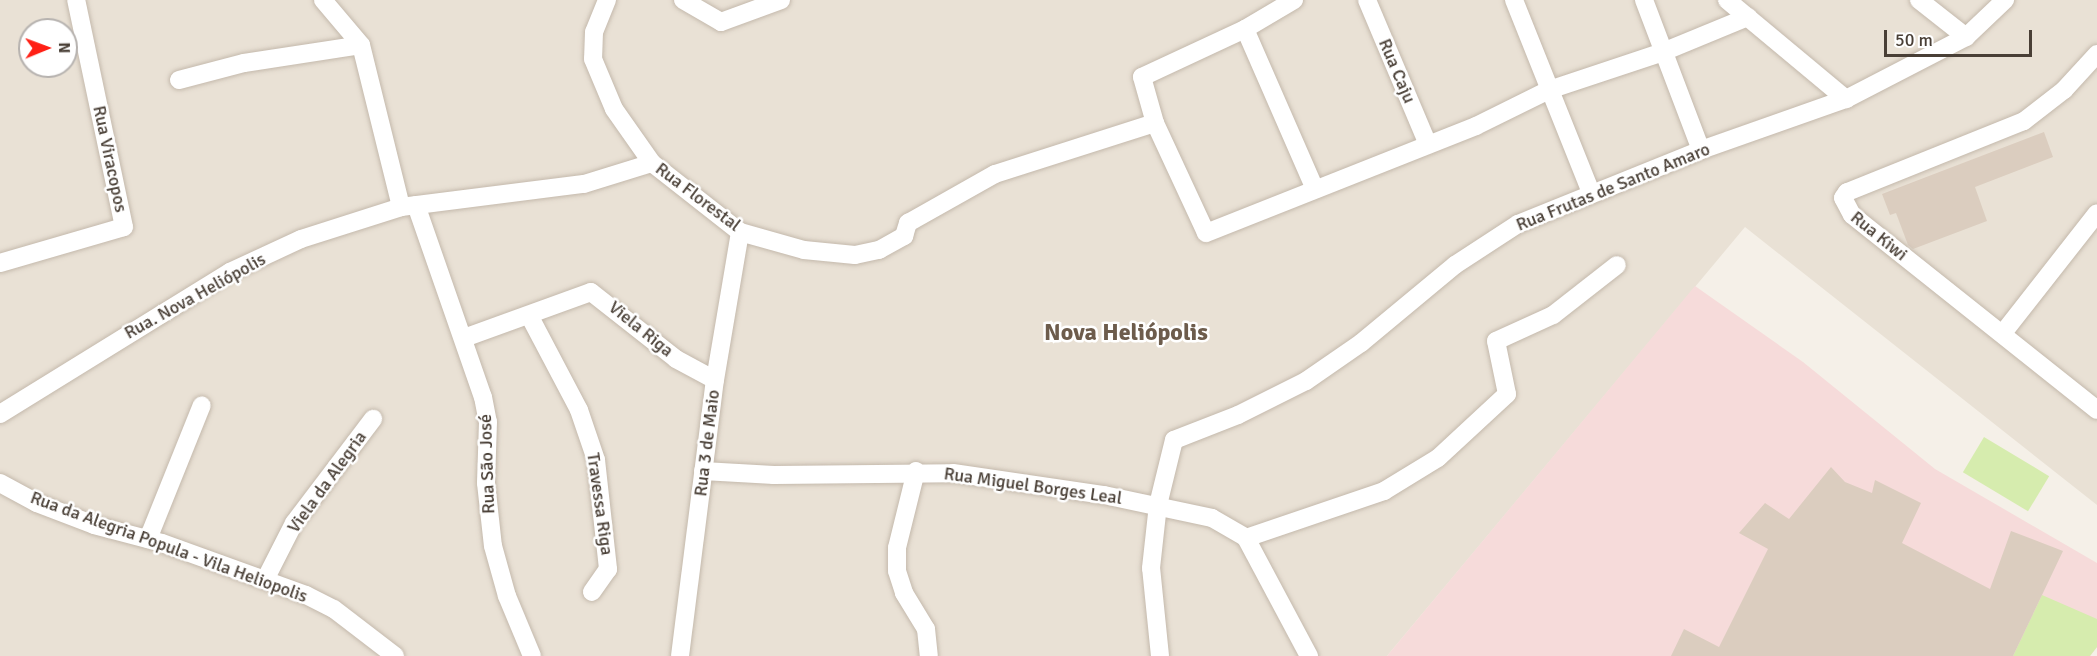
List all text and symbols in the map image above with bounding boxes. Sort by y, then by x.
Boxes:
north arrow [18,18,78,78]
scale bar [1887,18,2036,56]
text: 50 m [1895,29,1933,51]
street label: Rua Caju [1374,35,1420,107]
text: N [54,42,74,53]
street label: Rua Viracopos [88,104,132,214]
street label: Rua Frutas de Santo Amaro [1513,138,1713,236]
street label: Rua Florestal [651,158,745,236]
street label: Rua Kiwi [1846,207,1912,265]
street label: Rua. Nova Heliópolis [121,248,269,344]
street label: Viela Riga [604,296,678,362]
district label: Nova Heliópolis [1044,319,1208,347]
street label: Rua 3 de Maio [690,388,724,498]
street label: Rua São José [474,414,500,514]
street label: Viela da Alegria [283,427,371,537]
street label: Travessa Riga [582,451,618,557]
street label: Rua Miguel Borges Leal [943,463,1123,509]
street label: Rua da Alegria Popula - Vila Heliopolis [27,487,311,607]

